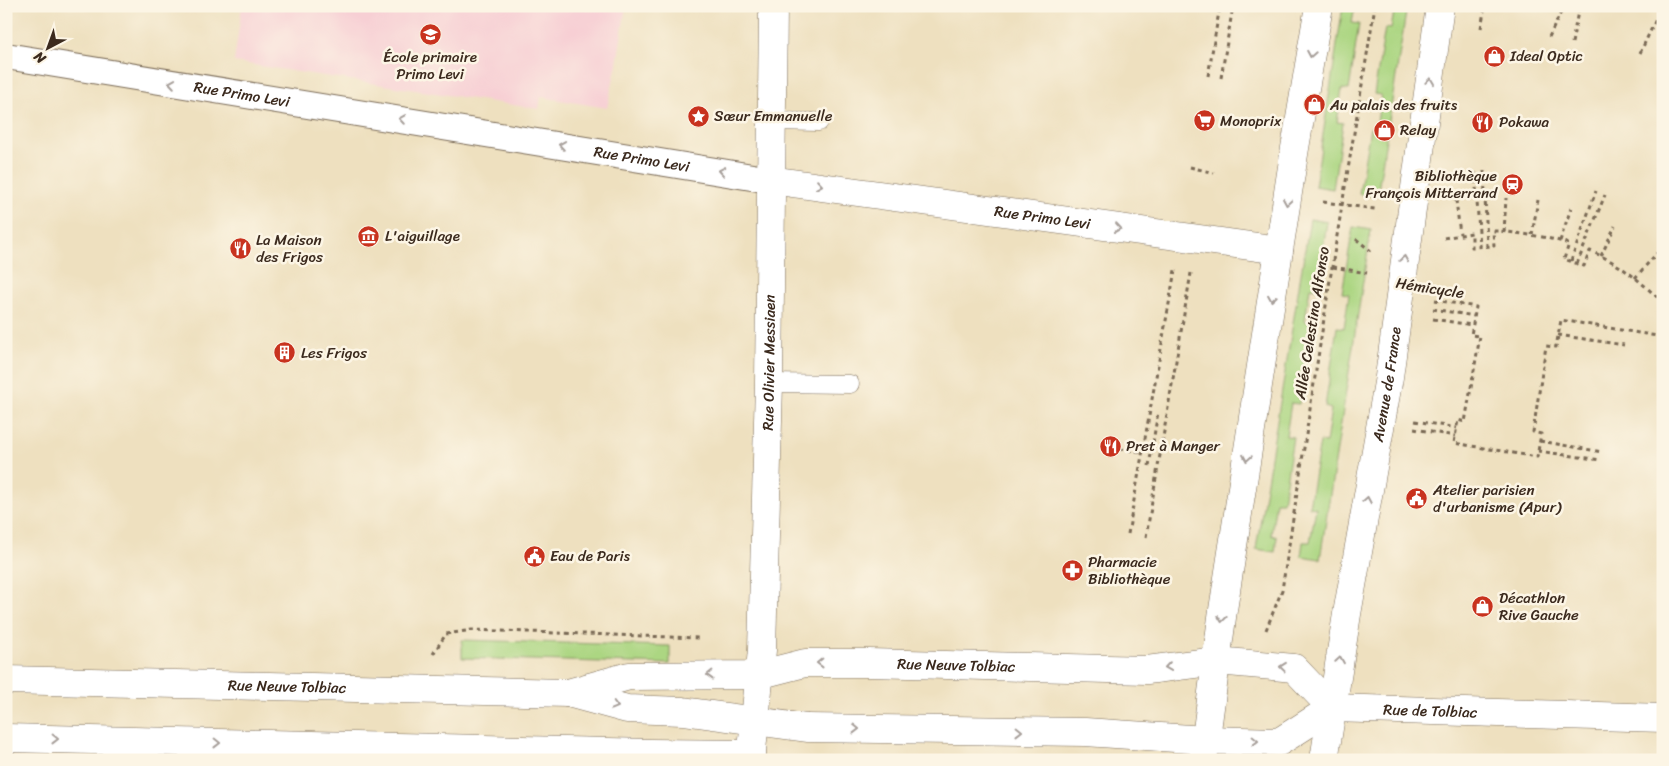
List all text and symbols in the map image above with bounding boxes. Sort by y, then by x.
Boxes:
north arrow [22,22,72,72]
school or university icon: École primaire Primo Levi [418,22,442,46]
place label: Ideal Optic [1509,43,1583,69]
place label: École primaire Primo Levi [383,44,477,87]
shop icon: Ideal Optic [1482,44,1506,68]
text: N [28,45,52,71]
one-way arrow [1306,50,1316,59]
street label: Rue Primo Levi [192,74,293,115]
one-way arrow [1424,77,1434,85]
one-way arrow [168,78,176,88]
place label: Au palais des fruits [1329,92,1458,118]
shop icon: Au palais des fruits [1302,93,1326,117]
place label: Sœur Emmanuelle [714,103,833,129]
place icon: Sœur Emmanuelle [686,104,710,128]
place label: Monoprix [1220,108,1282,134]
supermarket icon: Monoprix [1192,109,1216,133]
place label: Pokawa [1499,109,1550,135]
restaurant icon: Pokawa [1471,110,1495,134]
one-way arrow [397,115,406,125]
place label: Relay [1400,117,1437,143]
shop icon: Relay [1372,118,1396,142]
street label: Rue Primo Levi [592,139,692,180]
one-way arrow [558,140,566,151]
place label: Bibliothèque François Mitterrand [1365,163,1498,206]
one-way arrow [718,166,727,176]
station icon: Bibliothèque François Mitterrand [1501,173,1525,197]
one-way arrow [815,180,823,190]
street label: Rue Primo Levi [993,198,1093,237]
one-way arrow [1282,198,1292,206]
one-way arrow [1115,222,1123,233]
place label: L'aiguillage [385,223,460,249]
museum icon: L'aiguillage [357,224,381,248]
place label: La Maison des Frigos [256,227,323,270]
restaurant icon: La Maison des Frigos [228,237,252,261]
street label: Allée Celestino Alfonso [1287,244,1337,402]
one-way arrow [1398,255,1409,263]
street label: Hémicycle [1394,270,1466,306]
one-way arrow [1267,293,1277,302]
street label: Rue Olivier Messiaen [755,294,783,431]
street label: Avenue de France [1365,325,1409,445]
place label: Les Frigos [301,340,367,366]
building icon: Les Frigos [273,341,297,365]
place label: Pret à Manger [1126,433,1221,459]
restaurant icon: Pret à Manger [1098,434,1122,458]
one-way arrow [1242,454,1252,463]
place label: Atelier parisien d'urbanisme (Apur) [1432,477,1562,520]
public building icon: Atelier parisien d'urbanisme (Apur) [1405,487,1429,511]
one-way arrow [1361,495,1371,504]
place label: Eau de Paris [550,543,631,569]
public building icon: Eau de Paris [522,544,546,568]
place label: Pharmacie Bibliothèque [1088,549,1171,592]
pharmacy icon: Pharmacie Bibliothèque [1060,559,1084,583]
place label: Décathlon Rive Gauche [1499,585,1579,628]
shop icon: Décathlon Rive Gauche [1471,595,1495,619]
one-way arrow [1217,615,1228,623]
street label: Rue Neuve Tolbiac [897,651,1016,680]
one-way arrow [1334,656,1344,664]
one-way arrow [816,658,824,668]
one-way arrow [1164,662,1173,672]
one-way arrow [1279,662,1287,673]
one-way arrow [705,670,713,680]
street label: Rue Neuve Tolbiac [228,672,347,701]
street label: Rue de Tolbiac [1383,697,1478,725]
one-way arrow [611,700,619,710]
one-way arrow [852,724,860,734]
one-way arrow [1015,726,1023,736]
one-way arrow [51,734,59,745]
one-way arrow [1251,736,1259,746]
one-way arrow [214,738,222,748]

